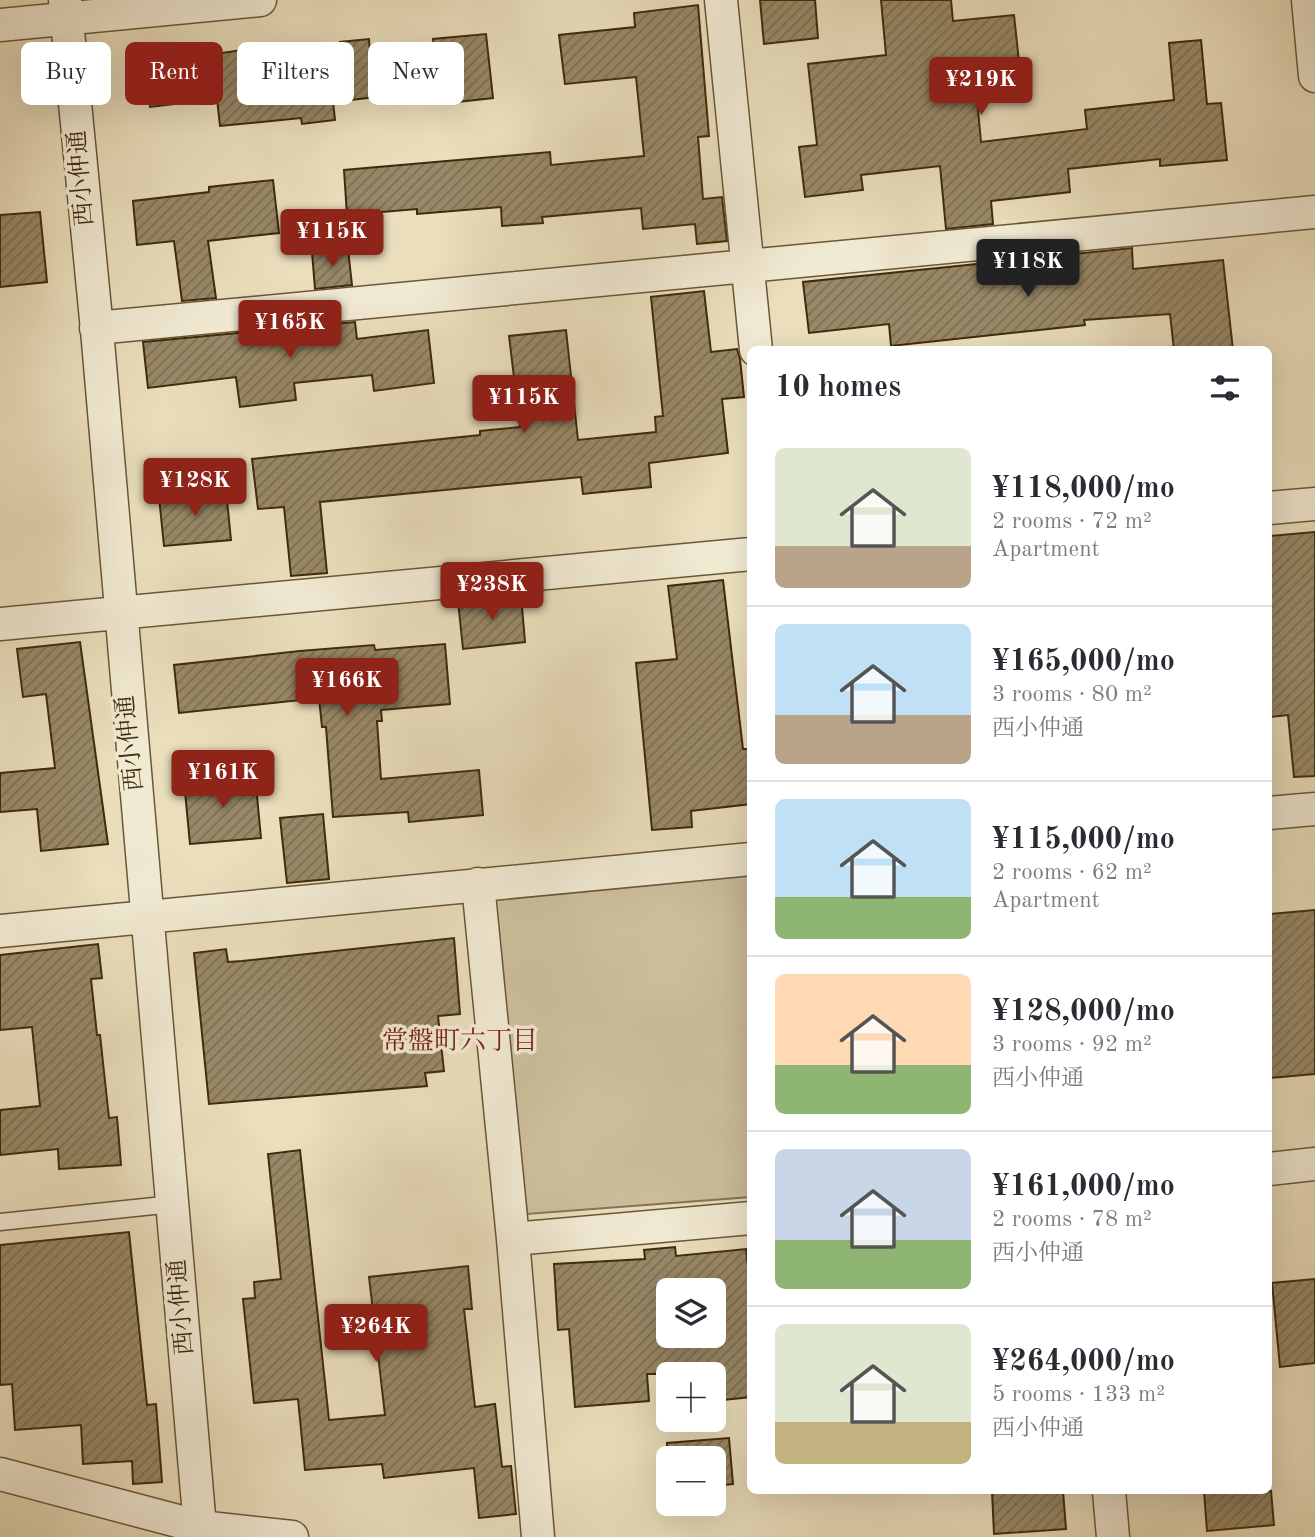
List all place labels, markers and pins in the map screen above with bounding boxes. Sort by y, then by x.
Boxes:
pin: ¥219K [932,58,1030,117]
pin: ¥115K [283,210,381,269]
pin: ¥118K [979,240,1077,299]
pin: ¥165K [241,300,339,360]
pin: ¥115K [475,376,573,435]
pin: ¥128K [146,458,244,518]
pin: ¥238K [443,562,541,622]
pin: ¥166K [298,658,396,718]
pin: ¥161K [174,750,272,810]
pin: ¥264K [327,1304,425,1364]

